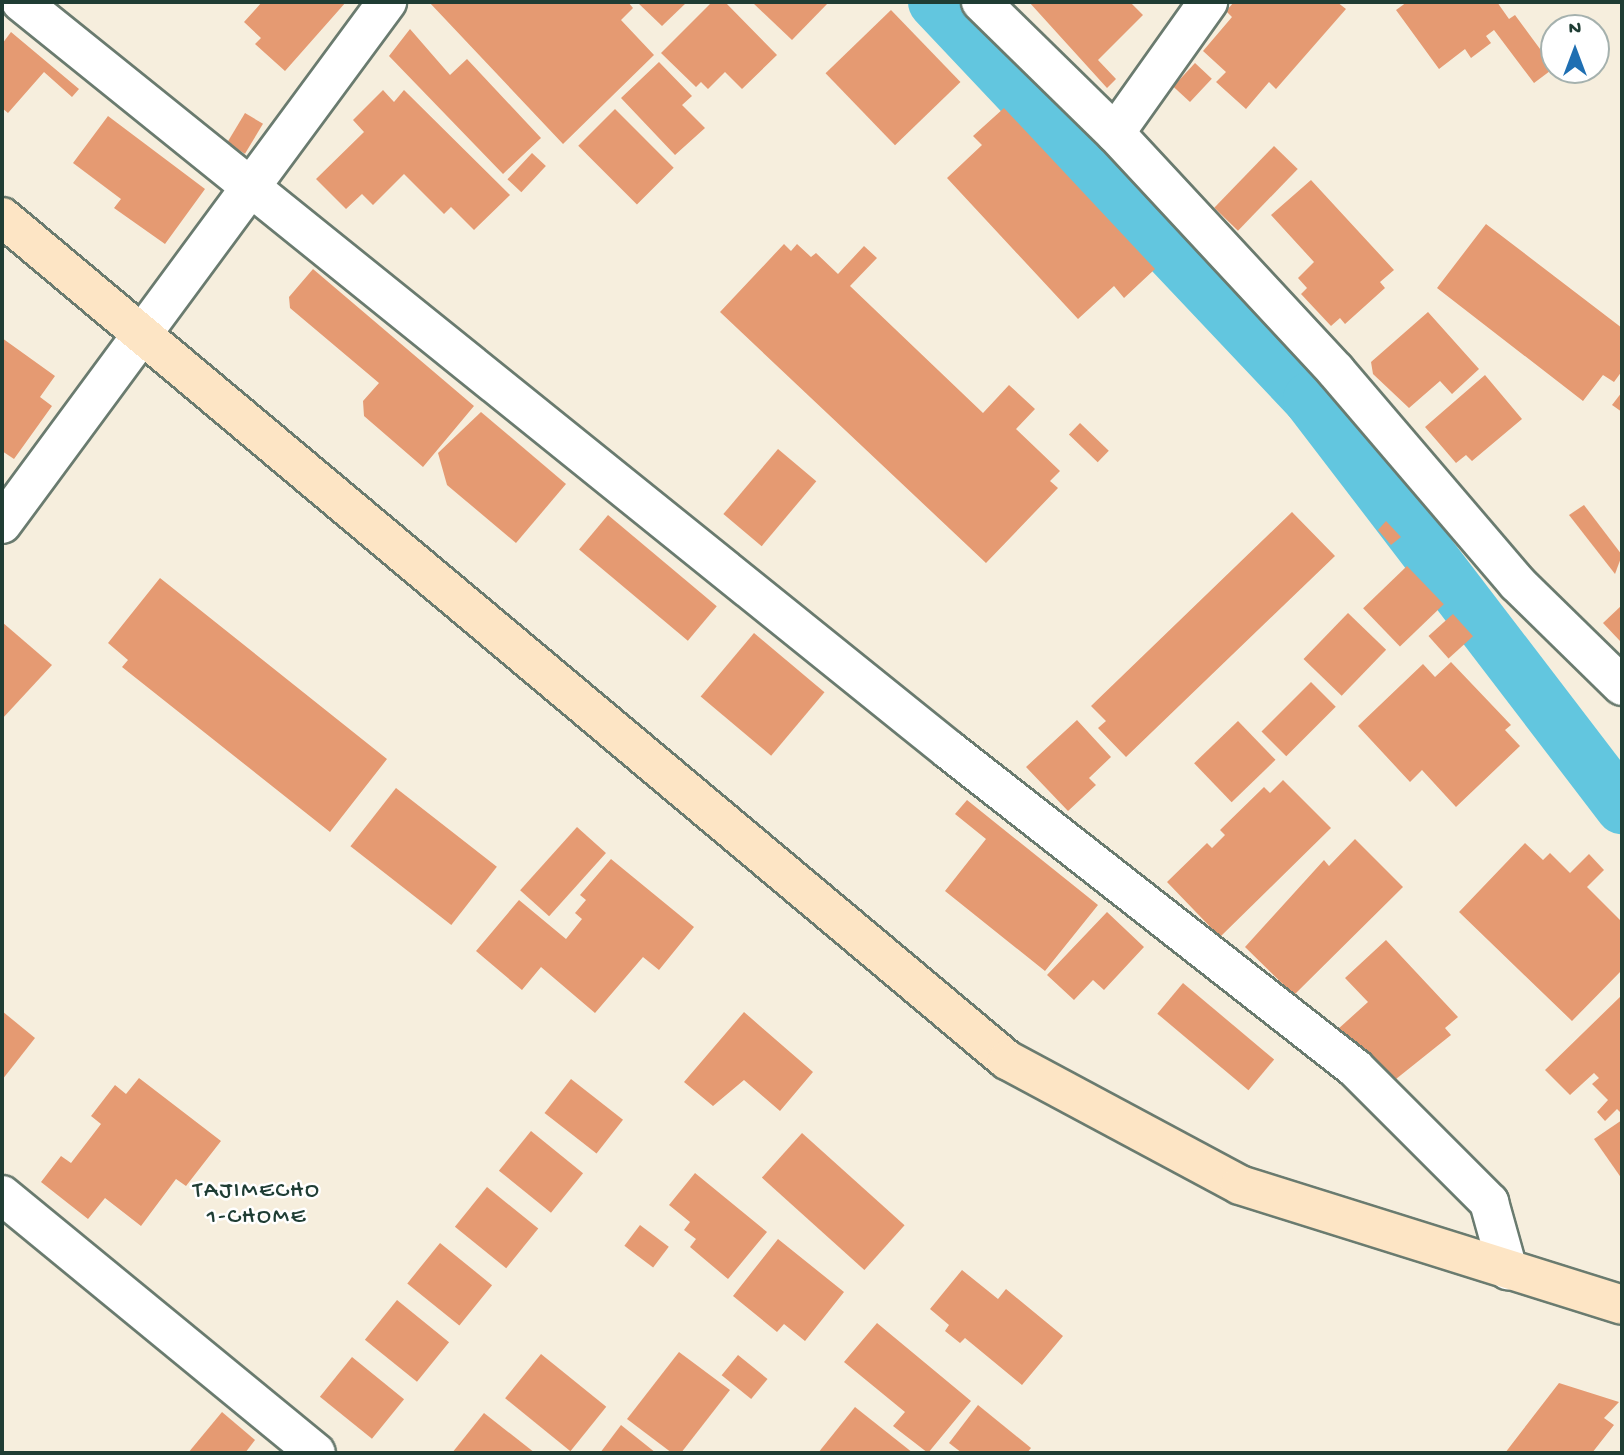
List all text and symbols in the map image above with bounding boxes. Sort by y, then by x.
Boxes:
north arrow [1540,14,1610,84]
text: N [1569,18,1581,41]
district label: TAJIMECHO 1-CHOME [194,1178,320,1232]

